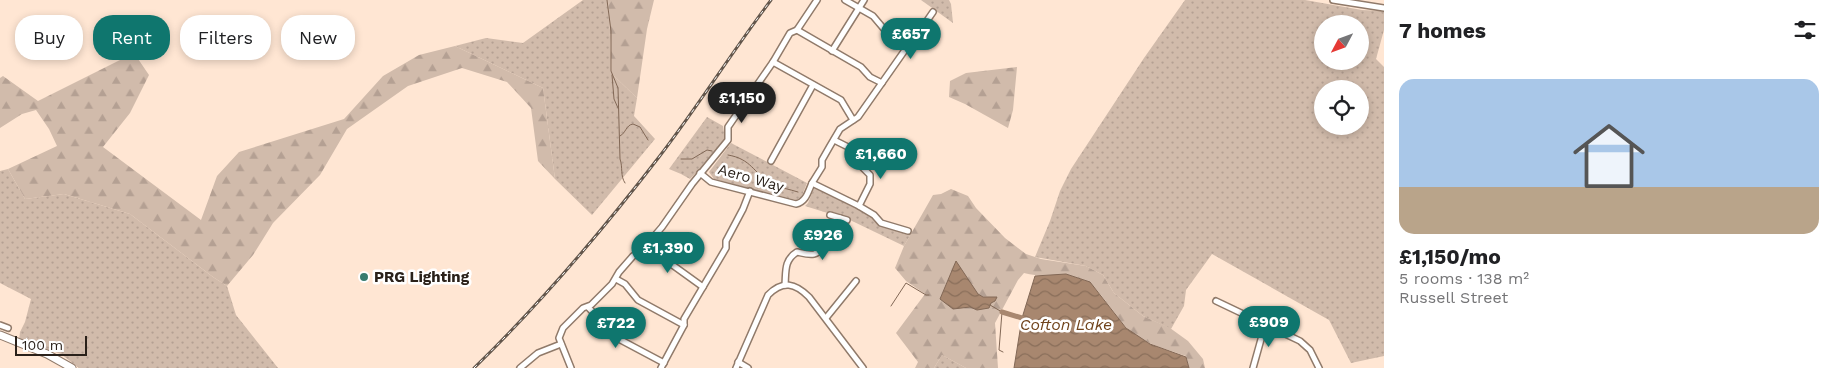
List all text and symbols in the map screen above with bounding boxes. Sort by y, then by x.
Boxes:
chip: Buy [15,15,83,60]
chip: Rent [93,15,170,60]
chip: Filters [180,15,271,60]
chip: New [281,15,355,60]
north arrow [1314,15,1369,70]
map controls [1314,15,1369,135]
icon: filters [1791,16,1819,44]
pin: £657 [881,18,941,60]
text: 7 homes [1399,18,1486,43]
text: £657 [892,24,930,43]
button: locate [1314,80,1369,135]
pin: £1,150 [701,82,783,124]
text: £1,150 [719,88,765,107]
icon: home [1564,111,1654,201]
pin: £1,660 [840,138,922,180]
text: £1,660 [855,144,907,163]
street label: Aero Way [716,160,786,196]
pin: £926 [793,218,853,261]
text: £926 [803,225,843,244]
pin: £1,390 [627,232,709,274]
text: £1,390 [642,238,694,257]
text: £1,150/mo [1399,244,1501,269]
place label: PRG Lighting [374,268,470,286]
text: 5 rooms · 138 m² [1399,269,1529,288]
marker: PRG Lighting [358,271,370,283]
text: Russell Street [1399,288,1508,307]
pin: £722 [586,306,646,349]
pin: £909 [1239,306,1299,348]
text: £909 [1249,312,1289,331]
text: £722 [597,313,635,332]
water label: Cofton Lake [1020,315,1112,334]
scale bar [15,333,88,356]
text: 100 m [22,337,63,353]

